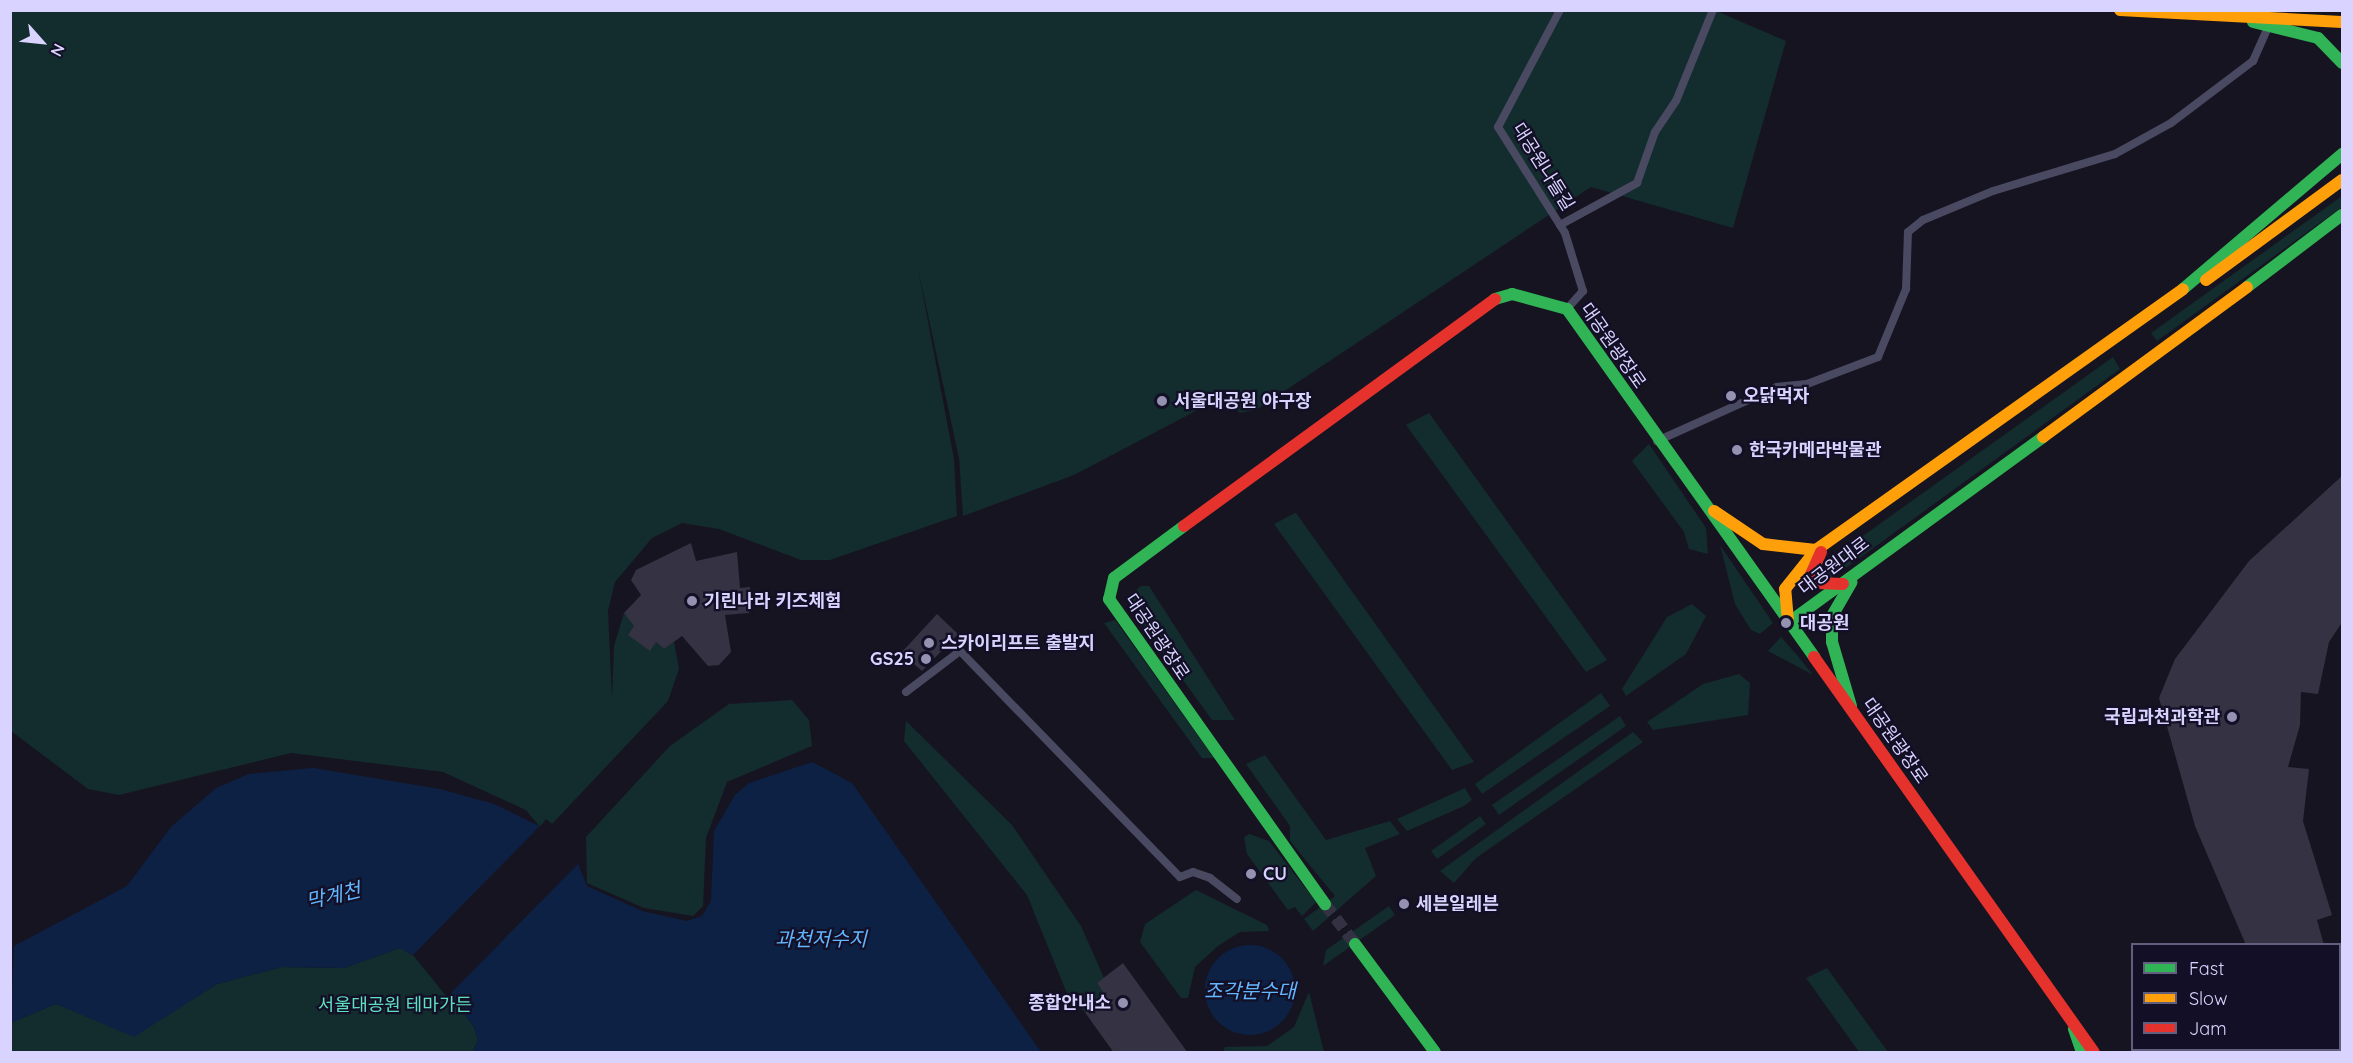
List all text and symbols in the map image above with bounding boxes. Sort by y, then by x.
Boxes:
north arrow [12,12,72,72]
text: N [46,40,70,60]
street label: 대공원나들길 [1508,119,1578,215]
street label: 대공원광장로 [1576,299,1650,393]
place label: 오닭먹자 [1743,385,1809,407]
marker: 오닭먹자 [1724,389,1738,403]
place label: 서울대공원 야구장 [1174,390,1312,412]
marker: 서울대공원 야구장 [1155,394,1169,408]
place label: 한국카메라박물관 [1749,439,1881,461]
marker: 한국카메라박물관 [1730,443,1744,457]
street label: 대공원대로 [1794,532,1874,600]
place label: 기린나라 키즈체험 [704,590,842,612]
street label: 대공원광장로 [1120,590,1194,684]
marker: 기린나라 키즈체험 [685,594,699,608]
place label: 대공원 [1800,612,1850,634]
marker: 대공원 [1777,614,1795,632]
place label: 스카이리프트 출발지 [941,632,1095,654]
marker: 스카이리프트 출발지 [922,636,936,650]
place label: GS25 [870,648,914,670]
marker: GS25 [919,652,933,666]
street label: 대공원광장로 [1858,694,1932,788]
place label: 국립과천과학관 [2104,706,2220,728]
marker: 국립과천과학관 [2225,710,2239,724]
place label: CU [1263,863,1287,885]
marker: CU [1244,867,1258,881]
water label: 막계천 [303,877,363,913]
place label: 세븐일레븐 [1416,893,1499,915]
marker: 세븐일레븐 [1397,897,1411,911]
water label: 과천저수지 [775,926,867,950]
legend [2131,943,2341,1051]
text: Fast [2189,957,2224,980]
water label: 조각분수대 [1204,978,1296,1002]
text: Slow [2189,987,2227,1010]
place label: 종합안내소 [1028,992,1111,1014]
park label: 서울대공원 테마가든 [318,994,472,1016]
marker: 종합안내소 [1116,996,1130,1010]
text: Jam [2189,1017,2227,1040]

